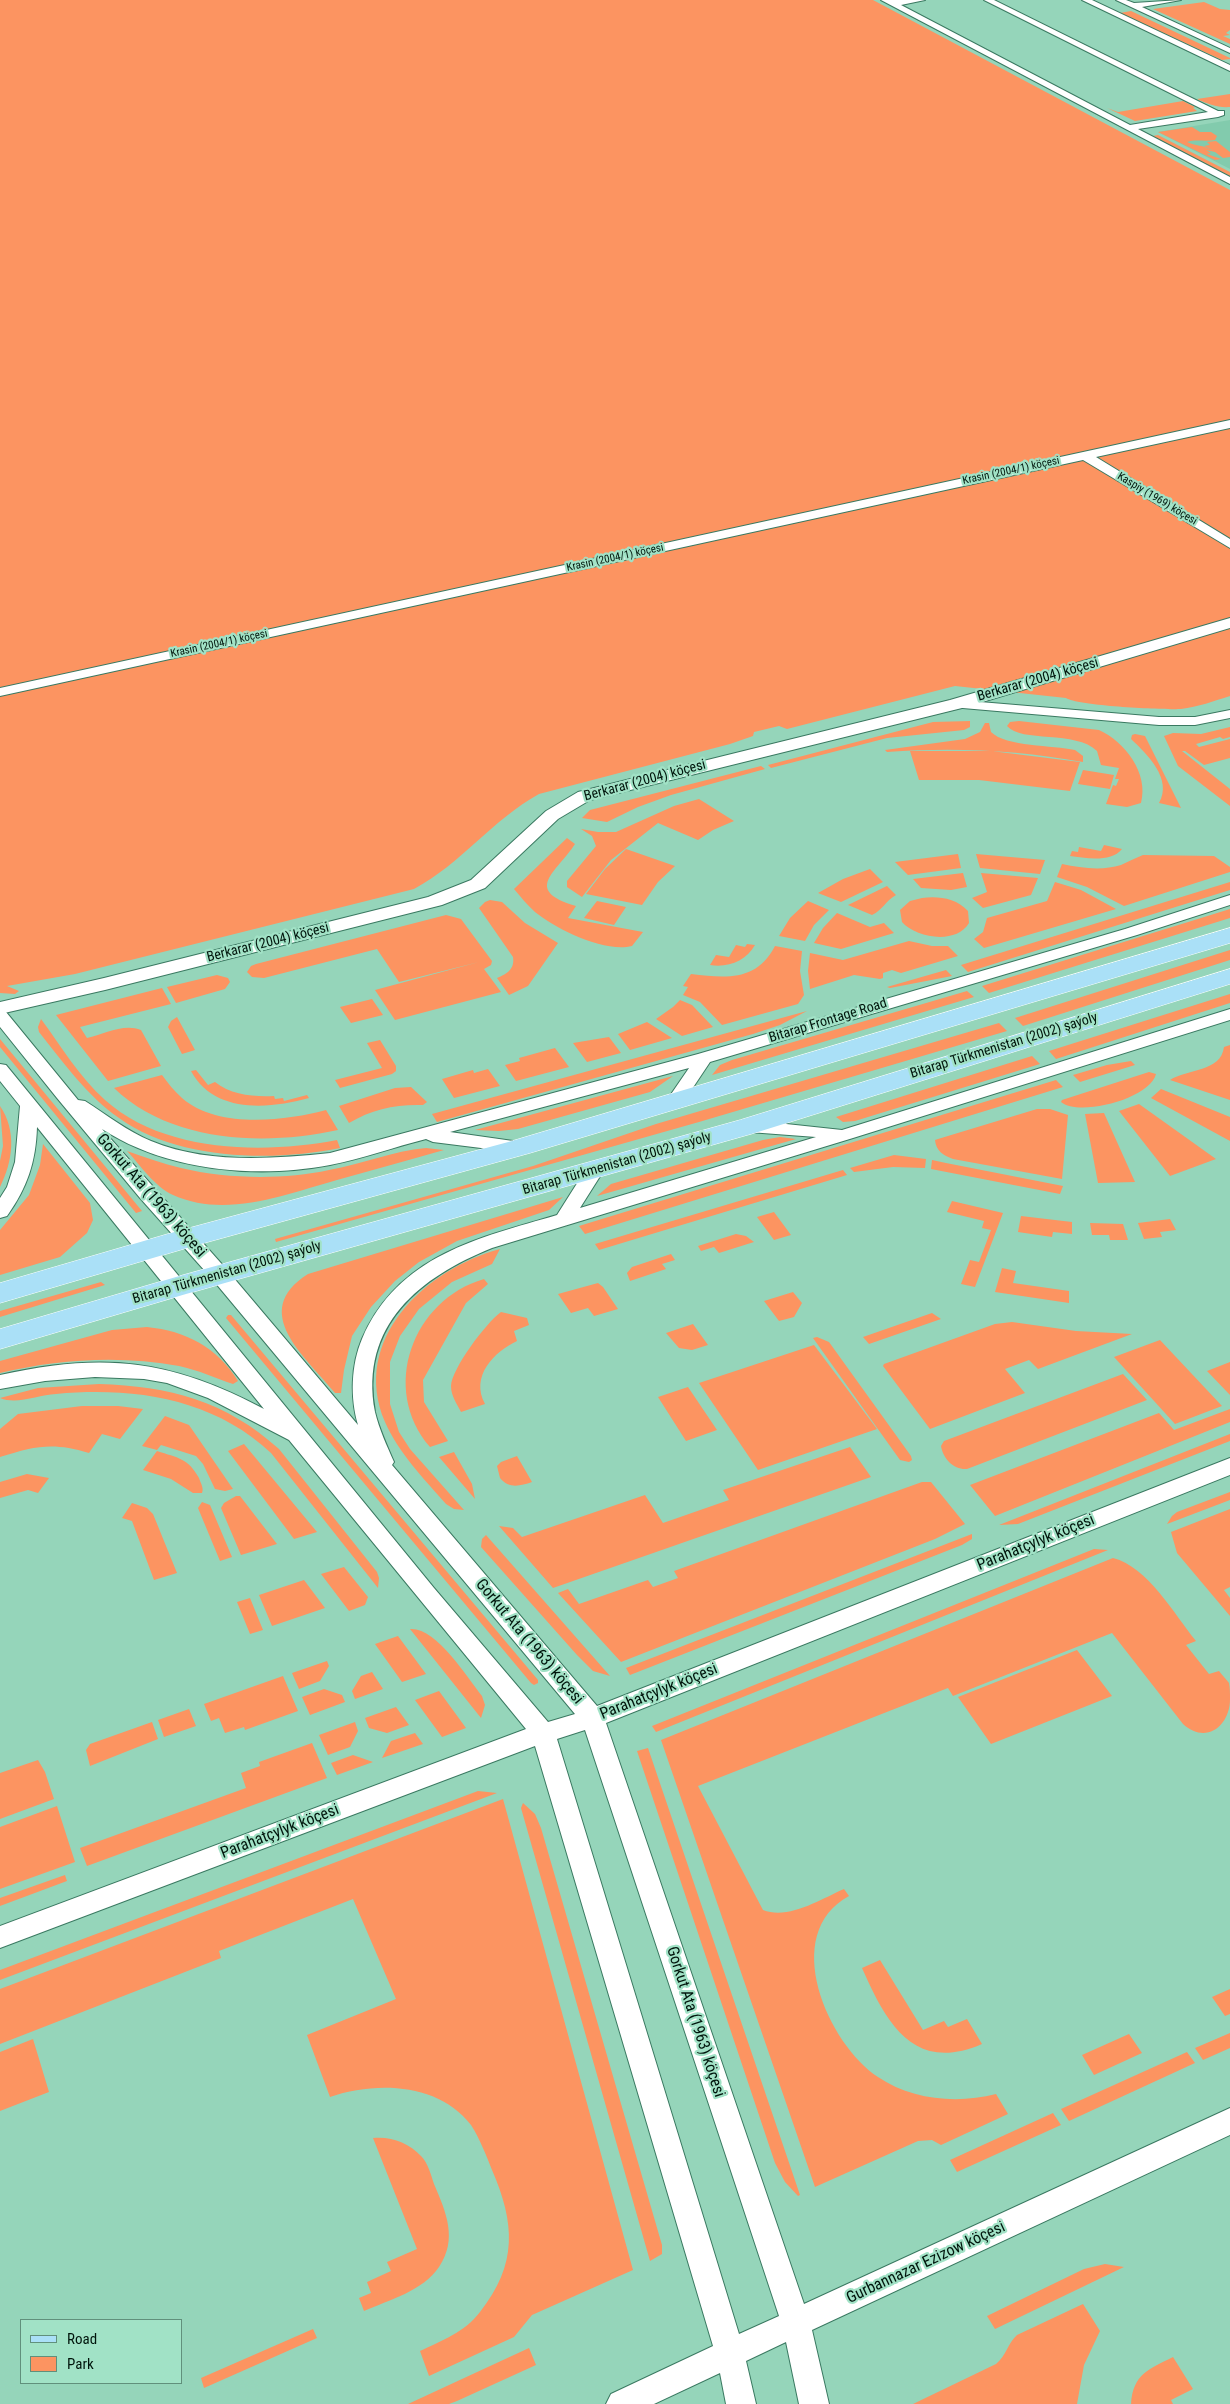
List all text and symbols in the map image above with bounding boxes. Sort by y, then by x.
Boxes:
street label: Krasin (2004/1) köçesi [961,454,1061,488]
street label: Kaspiy (1969) köçesi [1115,470,1199,528]
street label: Krasin (2004/1) köçesi [565,541,665,575]
street label: Krasin (2004/1) köçesi [169,627,269,661]
street label: Berkarar (2004) köçesi [975,655,1101,705]
street label: Berkarar (2004) köçesi [582,757,708,805]
street label: Berkarar (2004) köçesi [205,920,331,966]
street label: Bitarap Frontage Road [767,995,889,1047]
street label: Bitarap Türkmenistan (2002) şaýoly [908,1009,1100,1083]
street label: Bitarap Türkmenistan (2002) şaýoly [521,1129,713,1199]
street label: Gorkut Ata (1963) köçesi [92,1130,210,1262]
street label: Bitarap Türkmenistan (2002) şaýoly [131,1238,323,1308]
street label: Parahatçylyk köçesi [974,1511,1098,1575]
street label: Gorkut Ata (1963) köçesi [471,1576,587,1708]
street label: Parahatçylyk köçesi [597,1660,721,1724]
street label: Parahatçylyk köçesi [218,1801,342,1863]
street label: Gorkut Ata (1963) köçesi [662,1944,728,2100]
street label: Gurbannazar Ezizow köçesi [844,2218,1008,2308]
legend [20,2319,182,2384]
text: Road [67,2330,97,2348]
text: Park [67,2355,94,2373]

